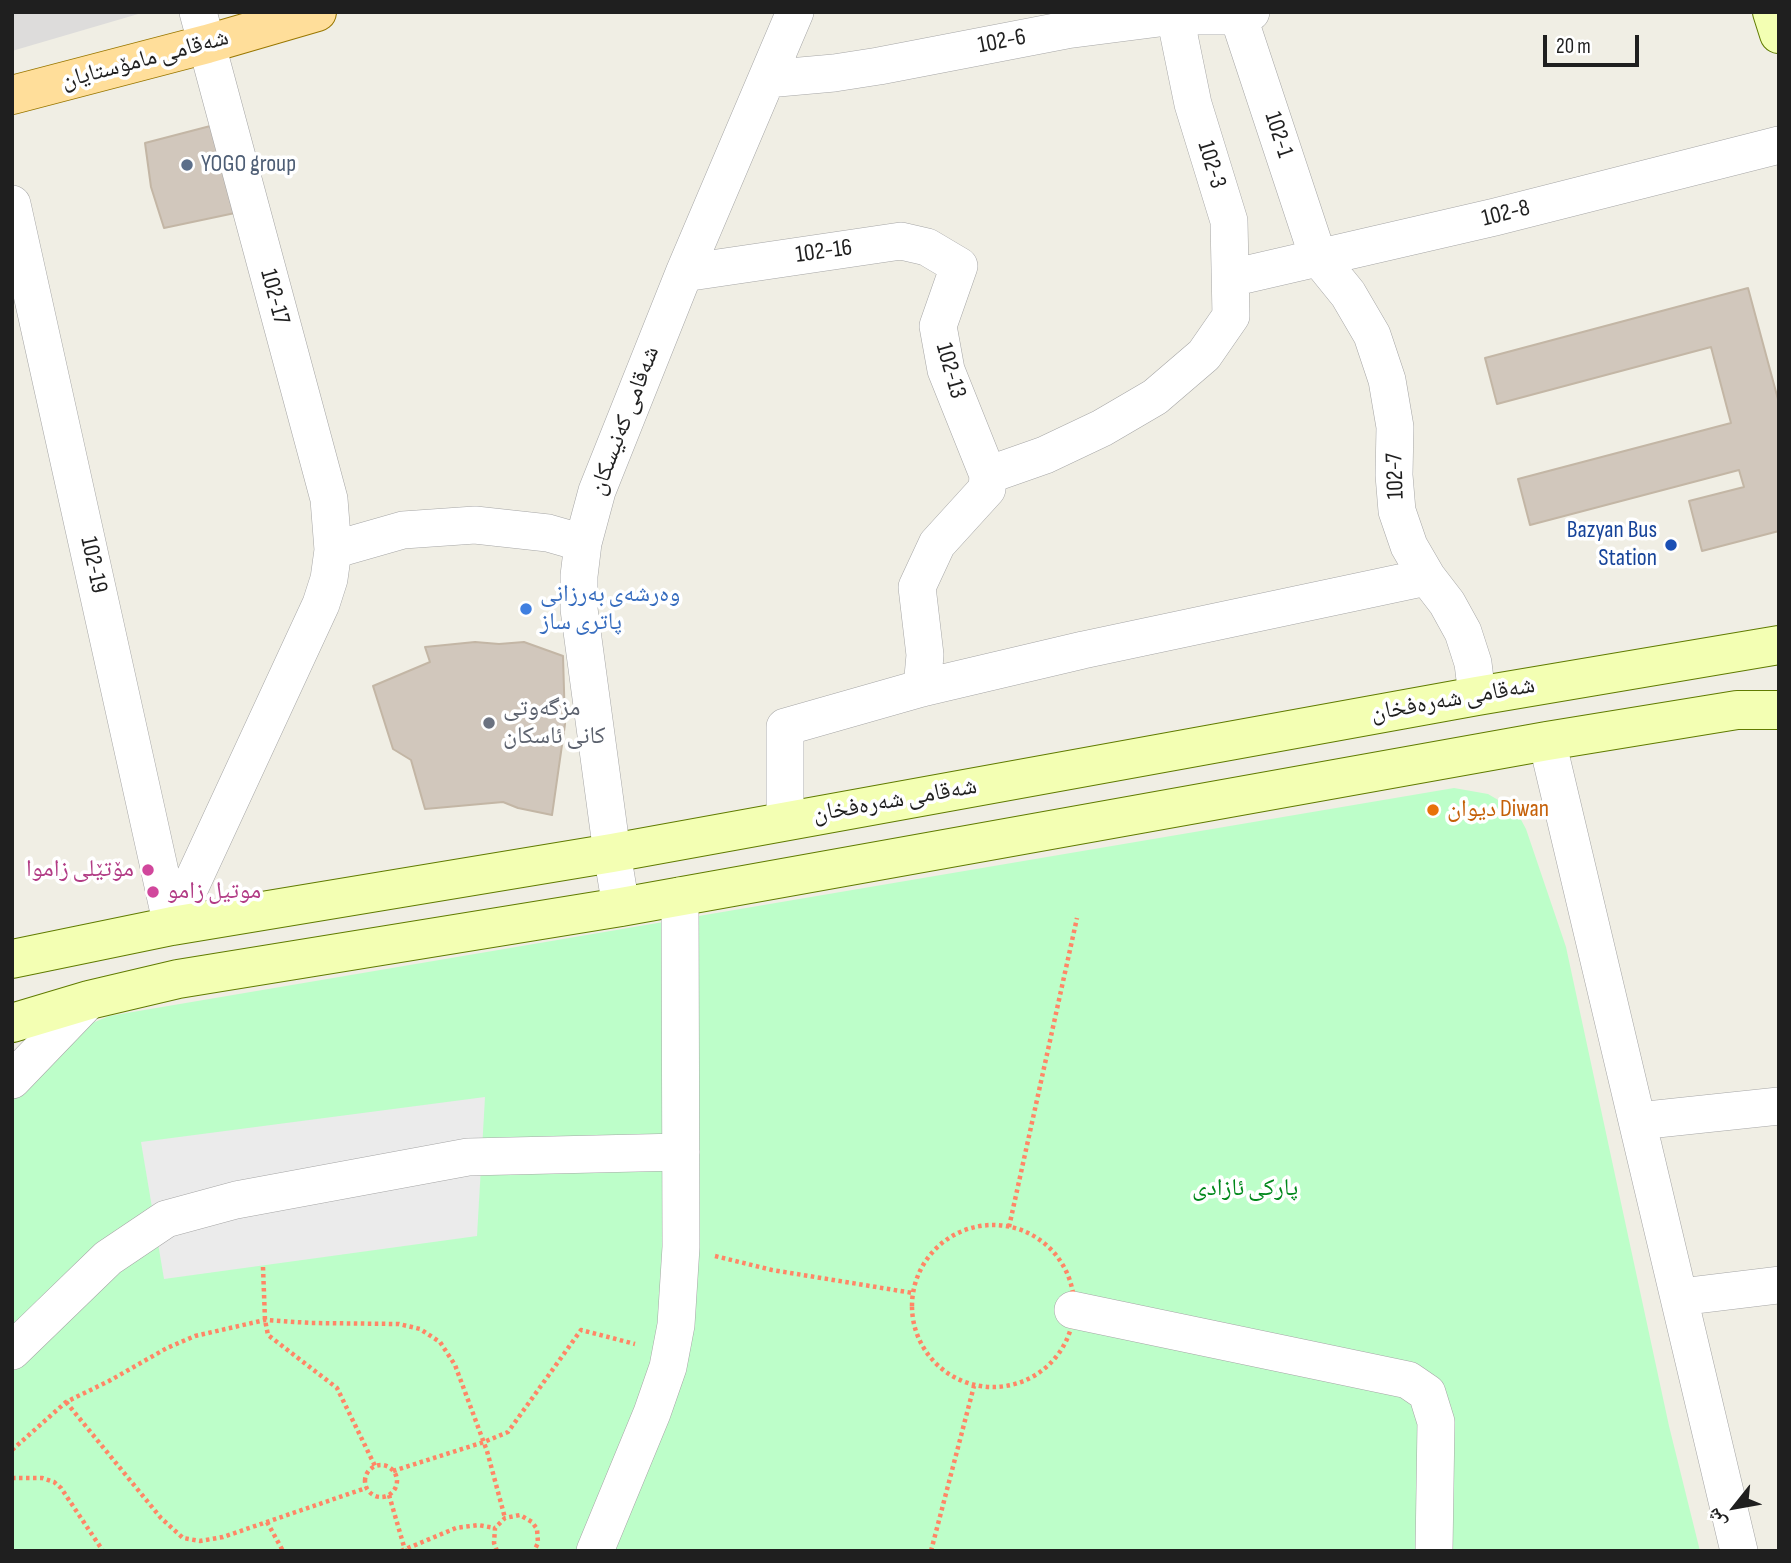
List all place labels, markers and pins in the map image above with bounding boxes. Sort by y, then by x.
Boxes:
place label: YOGO group [201,151,296,179]
marker: YOGO group [179,157,195,173]
place label: Bazyan Bus Station [1567,517,1657,573]
marker: Bazyan Bus Station [1663,537,1679,553]
place label: وەرشەی بەرزانی پاتری ساز [540,581,680,637]
marker: وەرشەی بەرزانی پاتری ساز [518,601,534,617]
place label: مزگەوتی کانی ئاسکان [503,695,606,751]
marker: مزگەوتی کانی ئاسکان [481,715,497,731]
place label: دیوان Diwan [1447,796,1549,824]
marker: دیوان Diwan [1425,802,1441,818]
place label: مۆتێلی زاموا [26,856,134,884]
marker: مۆتێلی زاموا [140,862,156,878]
place label: موتيل زامو [167,878,261,906]
marker: موتيل زامو [145,884,161,900]

